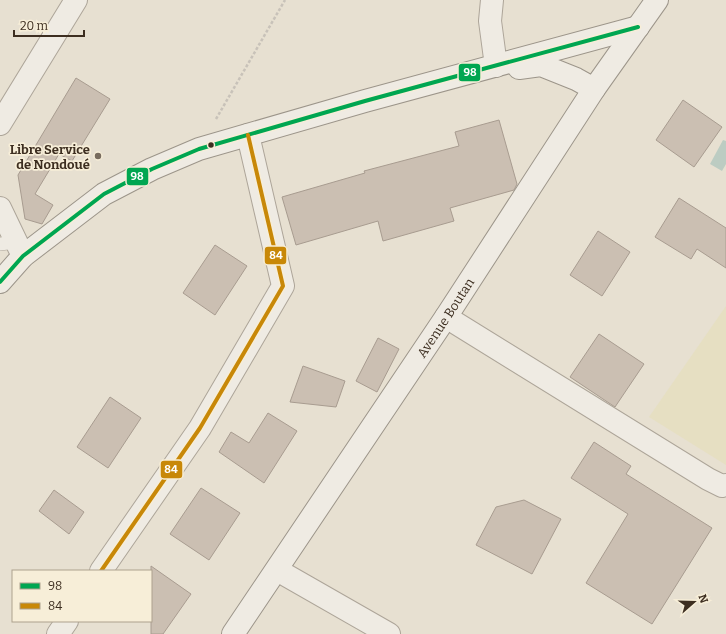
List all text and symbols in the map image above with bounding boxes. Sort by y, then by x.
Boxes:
scale bar [14,12,84,38]
text: 20 m [20,19,49,33]
line badge: 98 [458,63,481,82]
text: 98 [463,66,477,79]
unlabelled marker [206,140,216,150]
place label: Libre Service de Nondoué [10,142,90,172]
marker: Libre Service de Nondoué [93,151,103,161]
line badge: 98 [126,167,149,186]
text: 98 [130,170,144,183]
line badge: 84 [264,246,287,265]
text: 84 [269,249,283,262]
street label: Avenue Boutan [414,274,477,360]
line badge: 84 [160,460,183,479]
text: 84 [164,463,178,476]
legend [12,570,152,622]
text: 98 [48,579,62,593]
north arrow [674,582,714,622]
text: N [695,593,711,605]
text: 84 [48,599,62,613]

